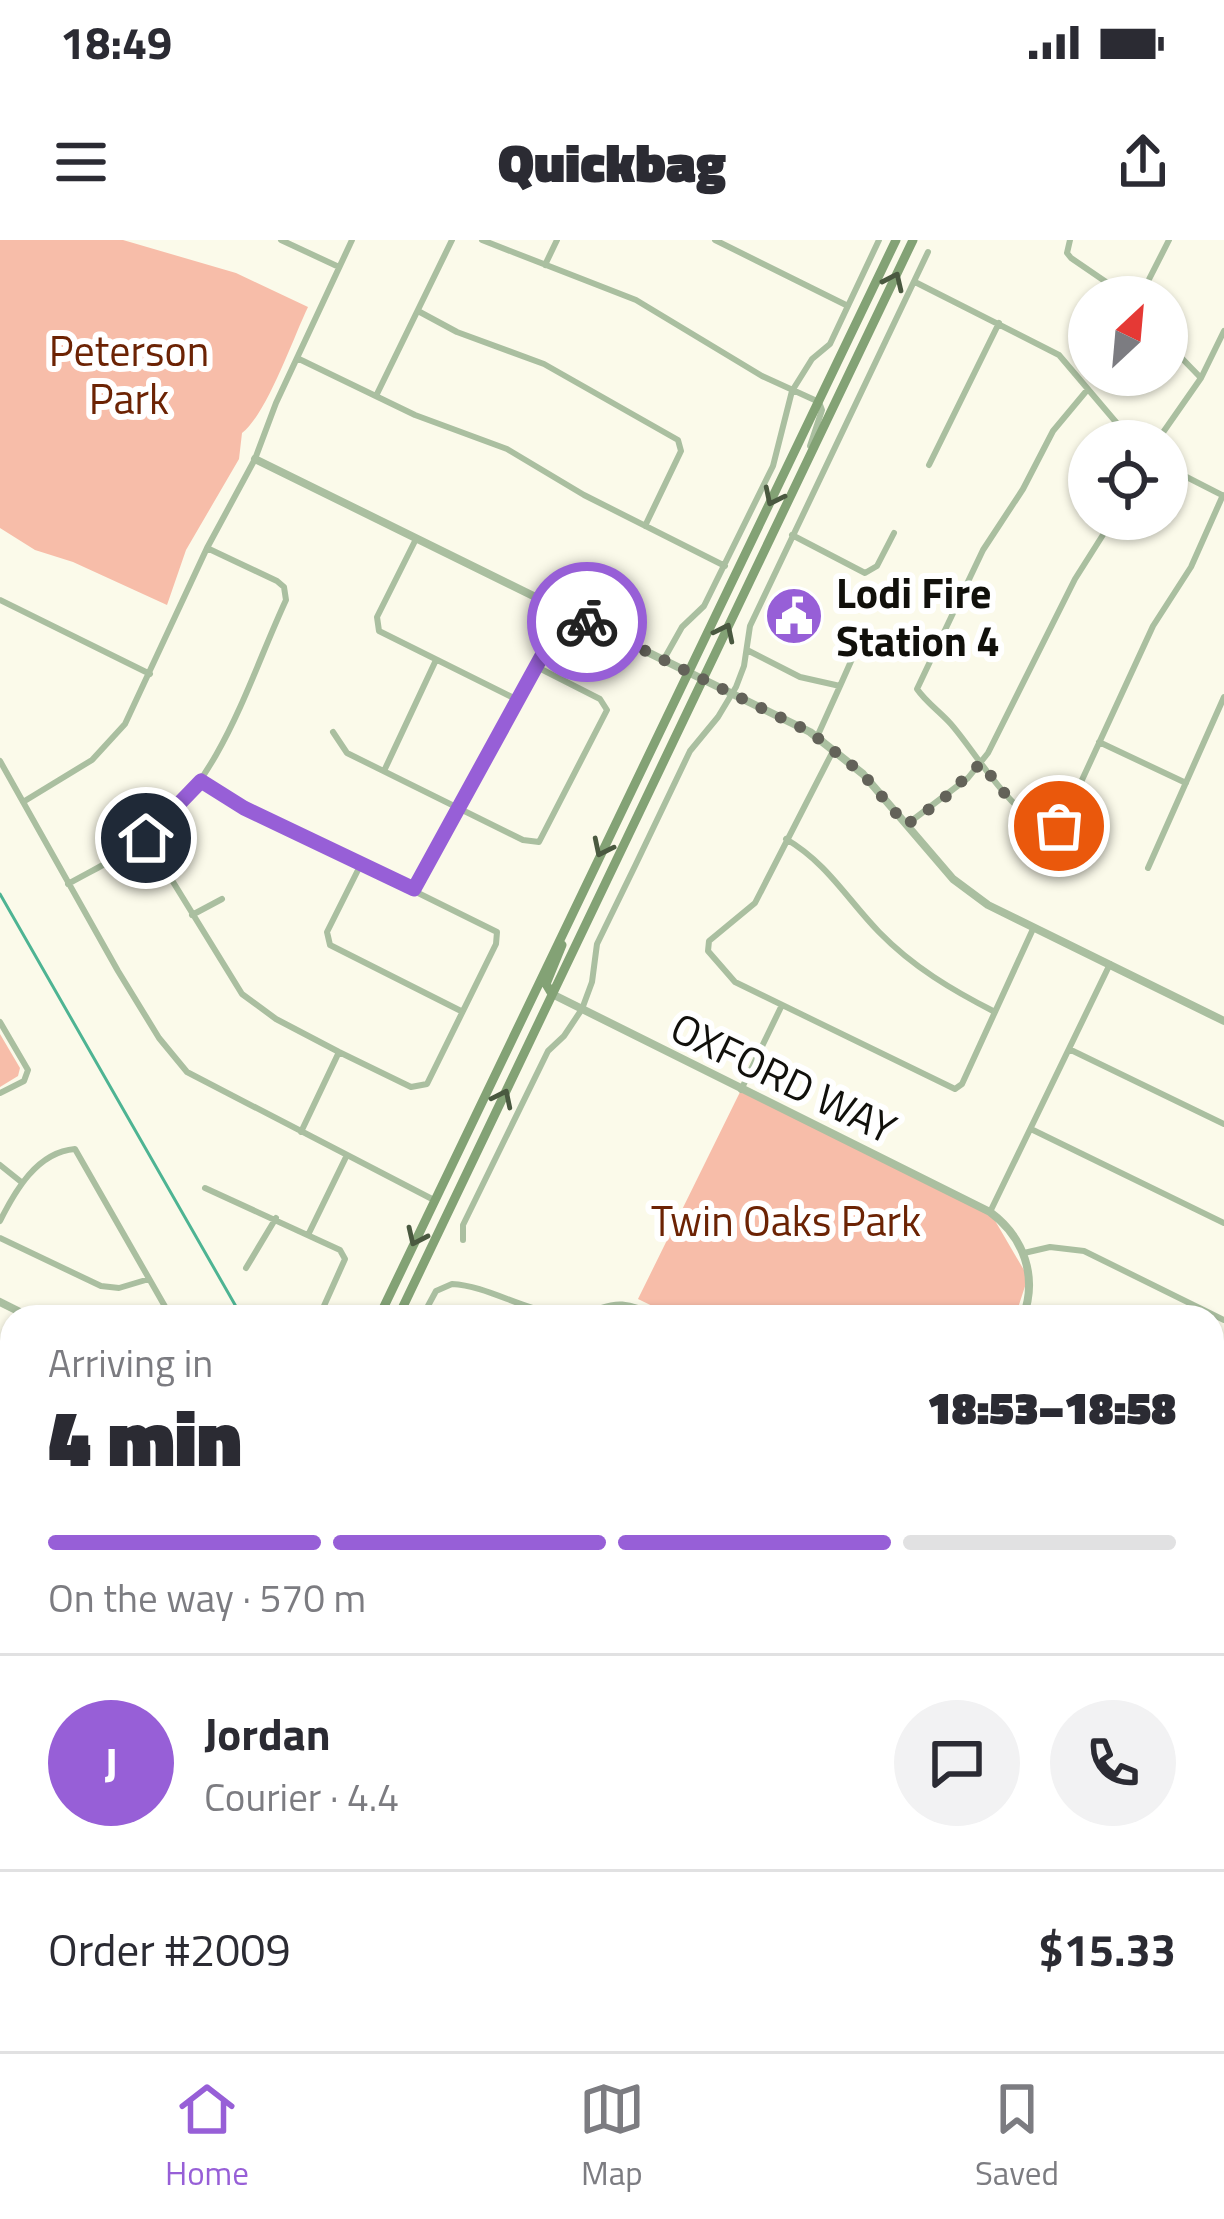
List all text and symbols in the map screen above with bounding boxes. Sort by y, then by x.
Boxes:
text: 18:49 [60,8,172,76]
text: Quickbag [498,121,726,203]
icon: menu [48,129,114,195]
icon: share [1110,129,1176,195]
one-way arrow [880,272,903,293]
north arrow [1068,276,1188,396]
map controls [1068,276,1188,540]
park label: Peterson Park [49,318,209,430]
button: locate [1068,420,1188,540]
one-way arrow [764,485,787,506]
place label: Lodi Fire Station 4 [836,560,1000,672]
courier [527,562,647,682]
public building icon: Lodi Fire Station 4 [763,585,825,647]
icon: bike [554,589,620,655]
one-way arrow [711,623,734,645]
pin [1008,775,1110,877]
pin [95,787,197,889]
icon: bag [1026,793,1092,859]
icon: home [113,805,179,871]
one-way arrow [593,836,617,857]
street label: OXFORD WAY [660,995,908,1159]
one-way arrow [489,1089,513,1110]
park label: Twin Oaks Park [651,1188,921,1252]
one-way arrow [407,1225,430,1247]
text: Arriving in [48,1333,213,1392]
text: 18:53–18:58 [927,1373,1176,1441]
text: 4 min [48,1378,242,1496]
text: On the way · 570 m [48,1568,366,1627]
text: Jordan [204,1699,331,1767]
button: chat [894,1700,1020,1826]
button: phone [1050,1700,1176,1826]
text: J [104,1729,118,1797]
text: Courier · 4.4 [204,1767,399,1826]
text: Order #2009 [48,1915,291,1983]
text: $15.33 [1038,1915,1176,1983]
tab: Home [165,2076,249,2198]
tab: Map [579,2076,645,2198]
tab: Saved [975,2076,1059,2198]

